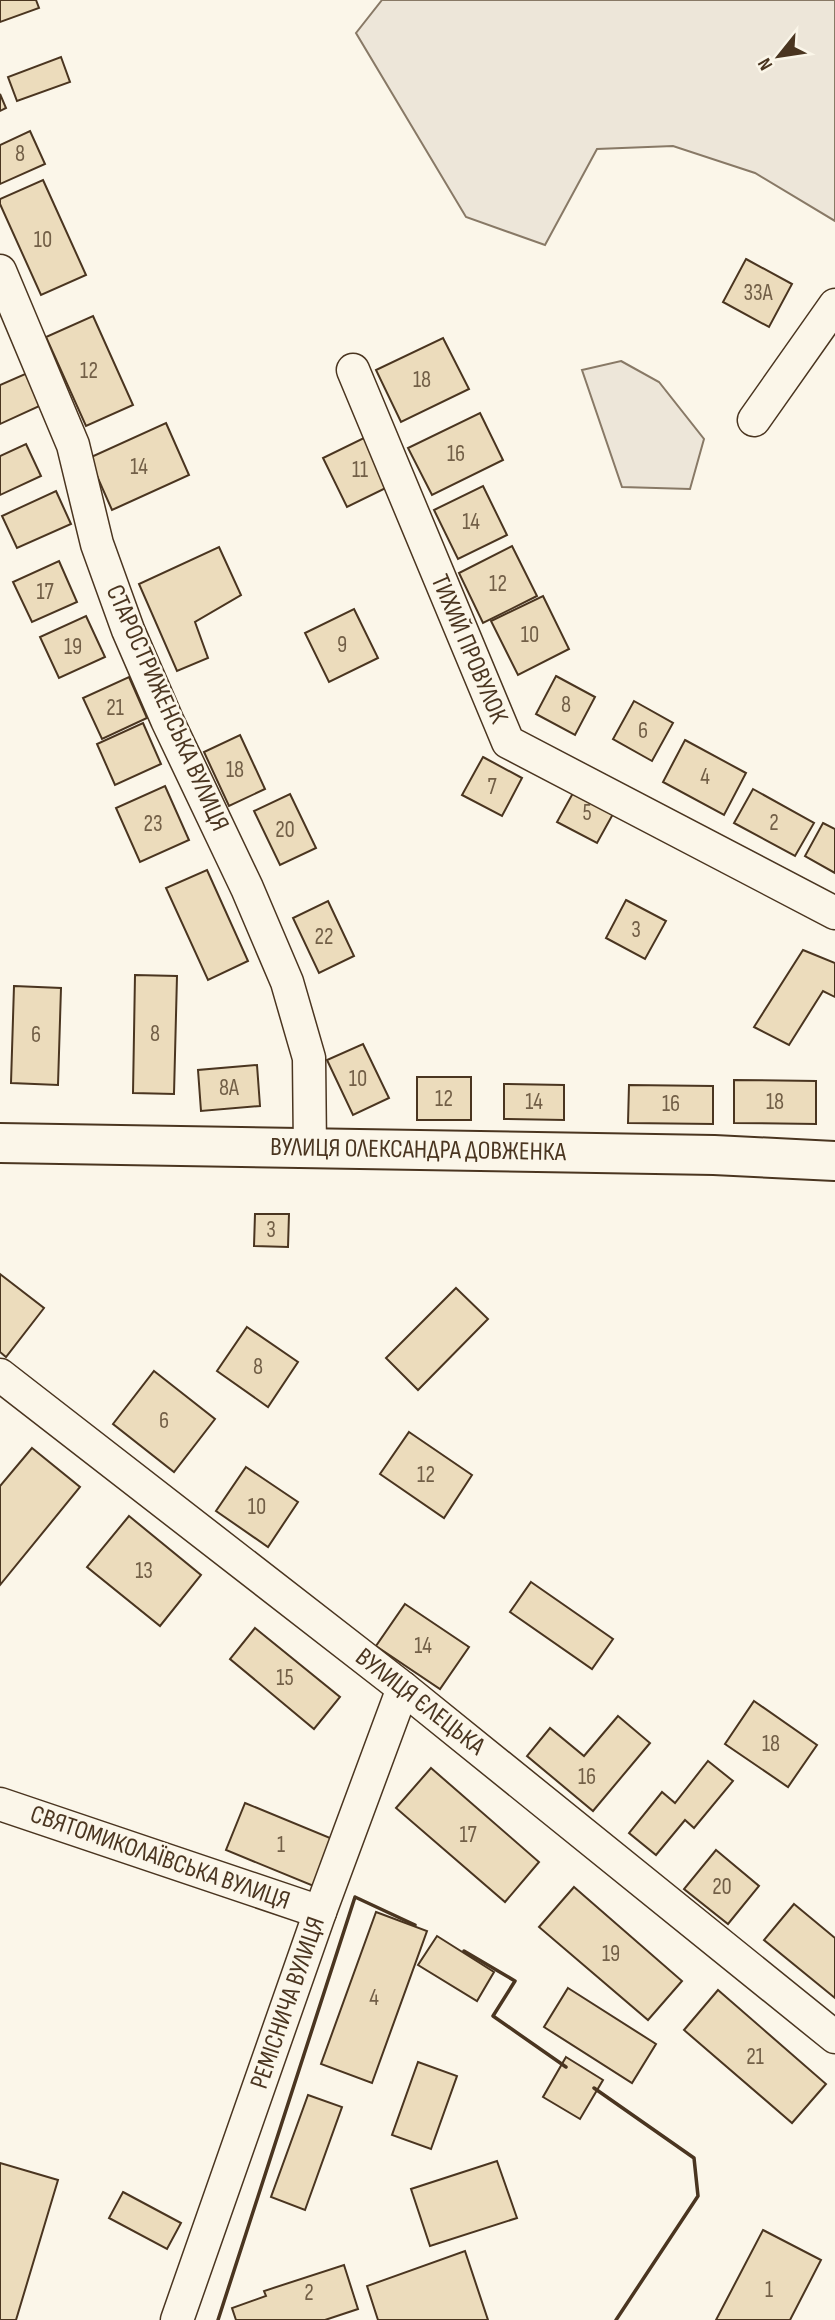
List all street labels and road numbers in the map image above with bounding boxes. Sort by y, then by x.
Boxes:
street label: ТИХИЙ ПРОВУЛОК [424,570,514,728]
street label: СТАРОСТРИЖЕНСЬКА ВУЛИЦЯ [99,580,235,836]
street label: ВУЛИЦЯ ОЛЕКСАНДРА ДОВЖЕНКА [270,1132,567,1168]
street label: ВУЛИЦЯ ЄЛЕЦЬКА [349,1642,492,1763]
street label: СВЯТОМИКОЛАЇВСЬКА ВУЛИЦЯ [26,1799,294,1917]
street label: РЕМІСНИЧА ВУЛИЦЯ [244,1913,332,2093]

